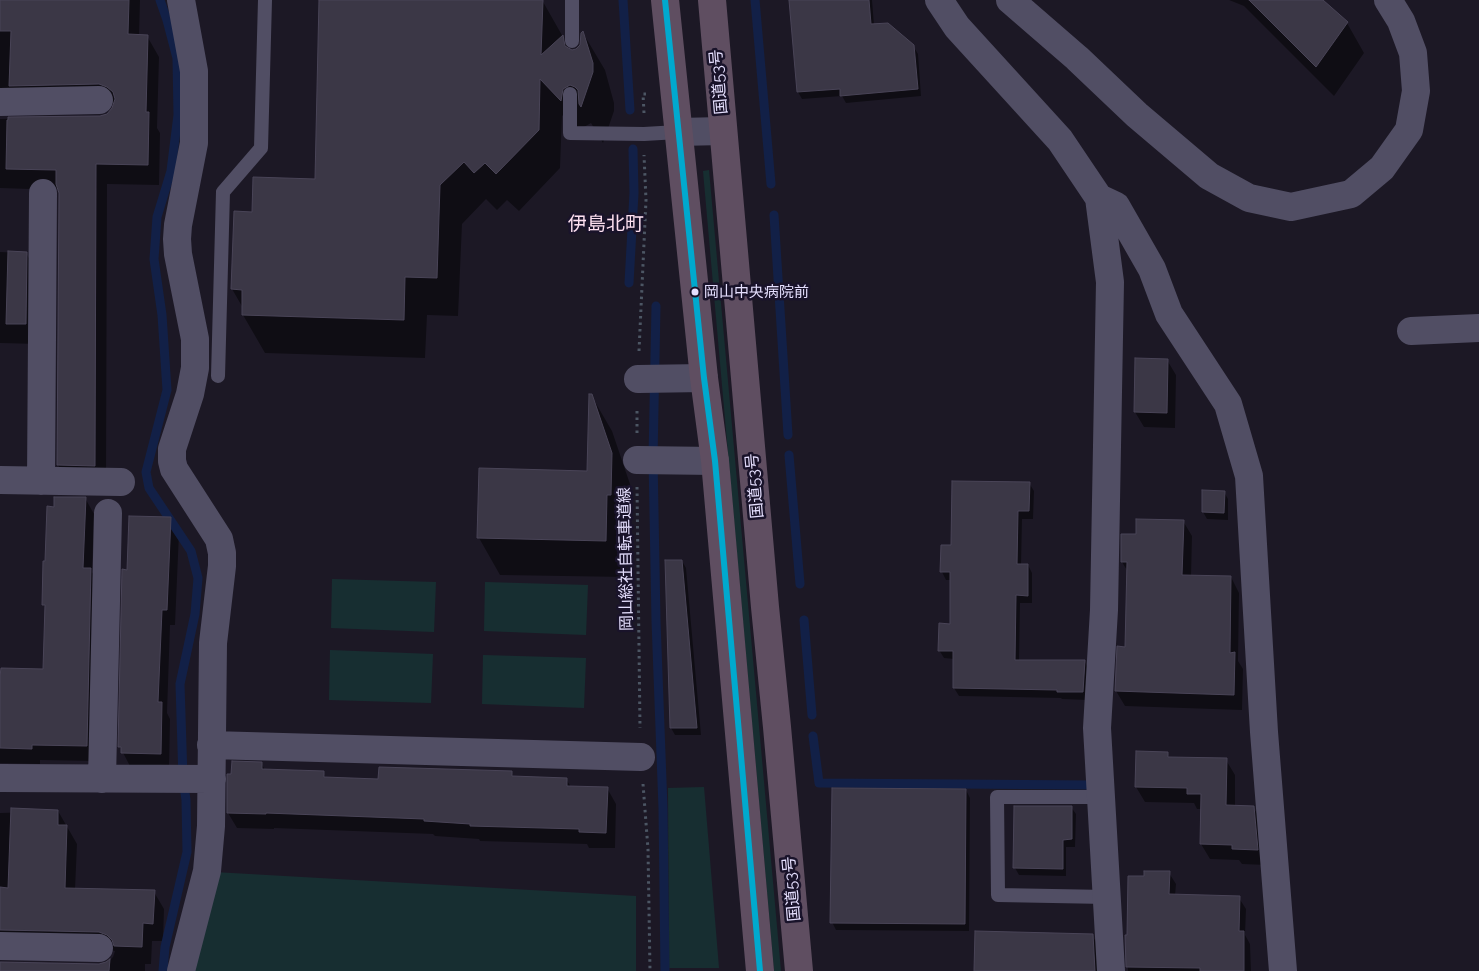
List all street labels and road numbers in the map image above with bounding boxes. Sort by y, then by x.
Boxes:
street label: 国道53号 [707,49,731,115]
street label: 国道53号 [743,453,767,519]
street label: 岡山総社自転車道線 [615,487,637,631]
street label: 国道53号 [780,856,804,922]

